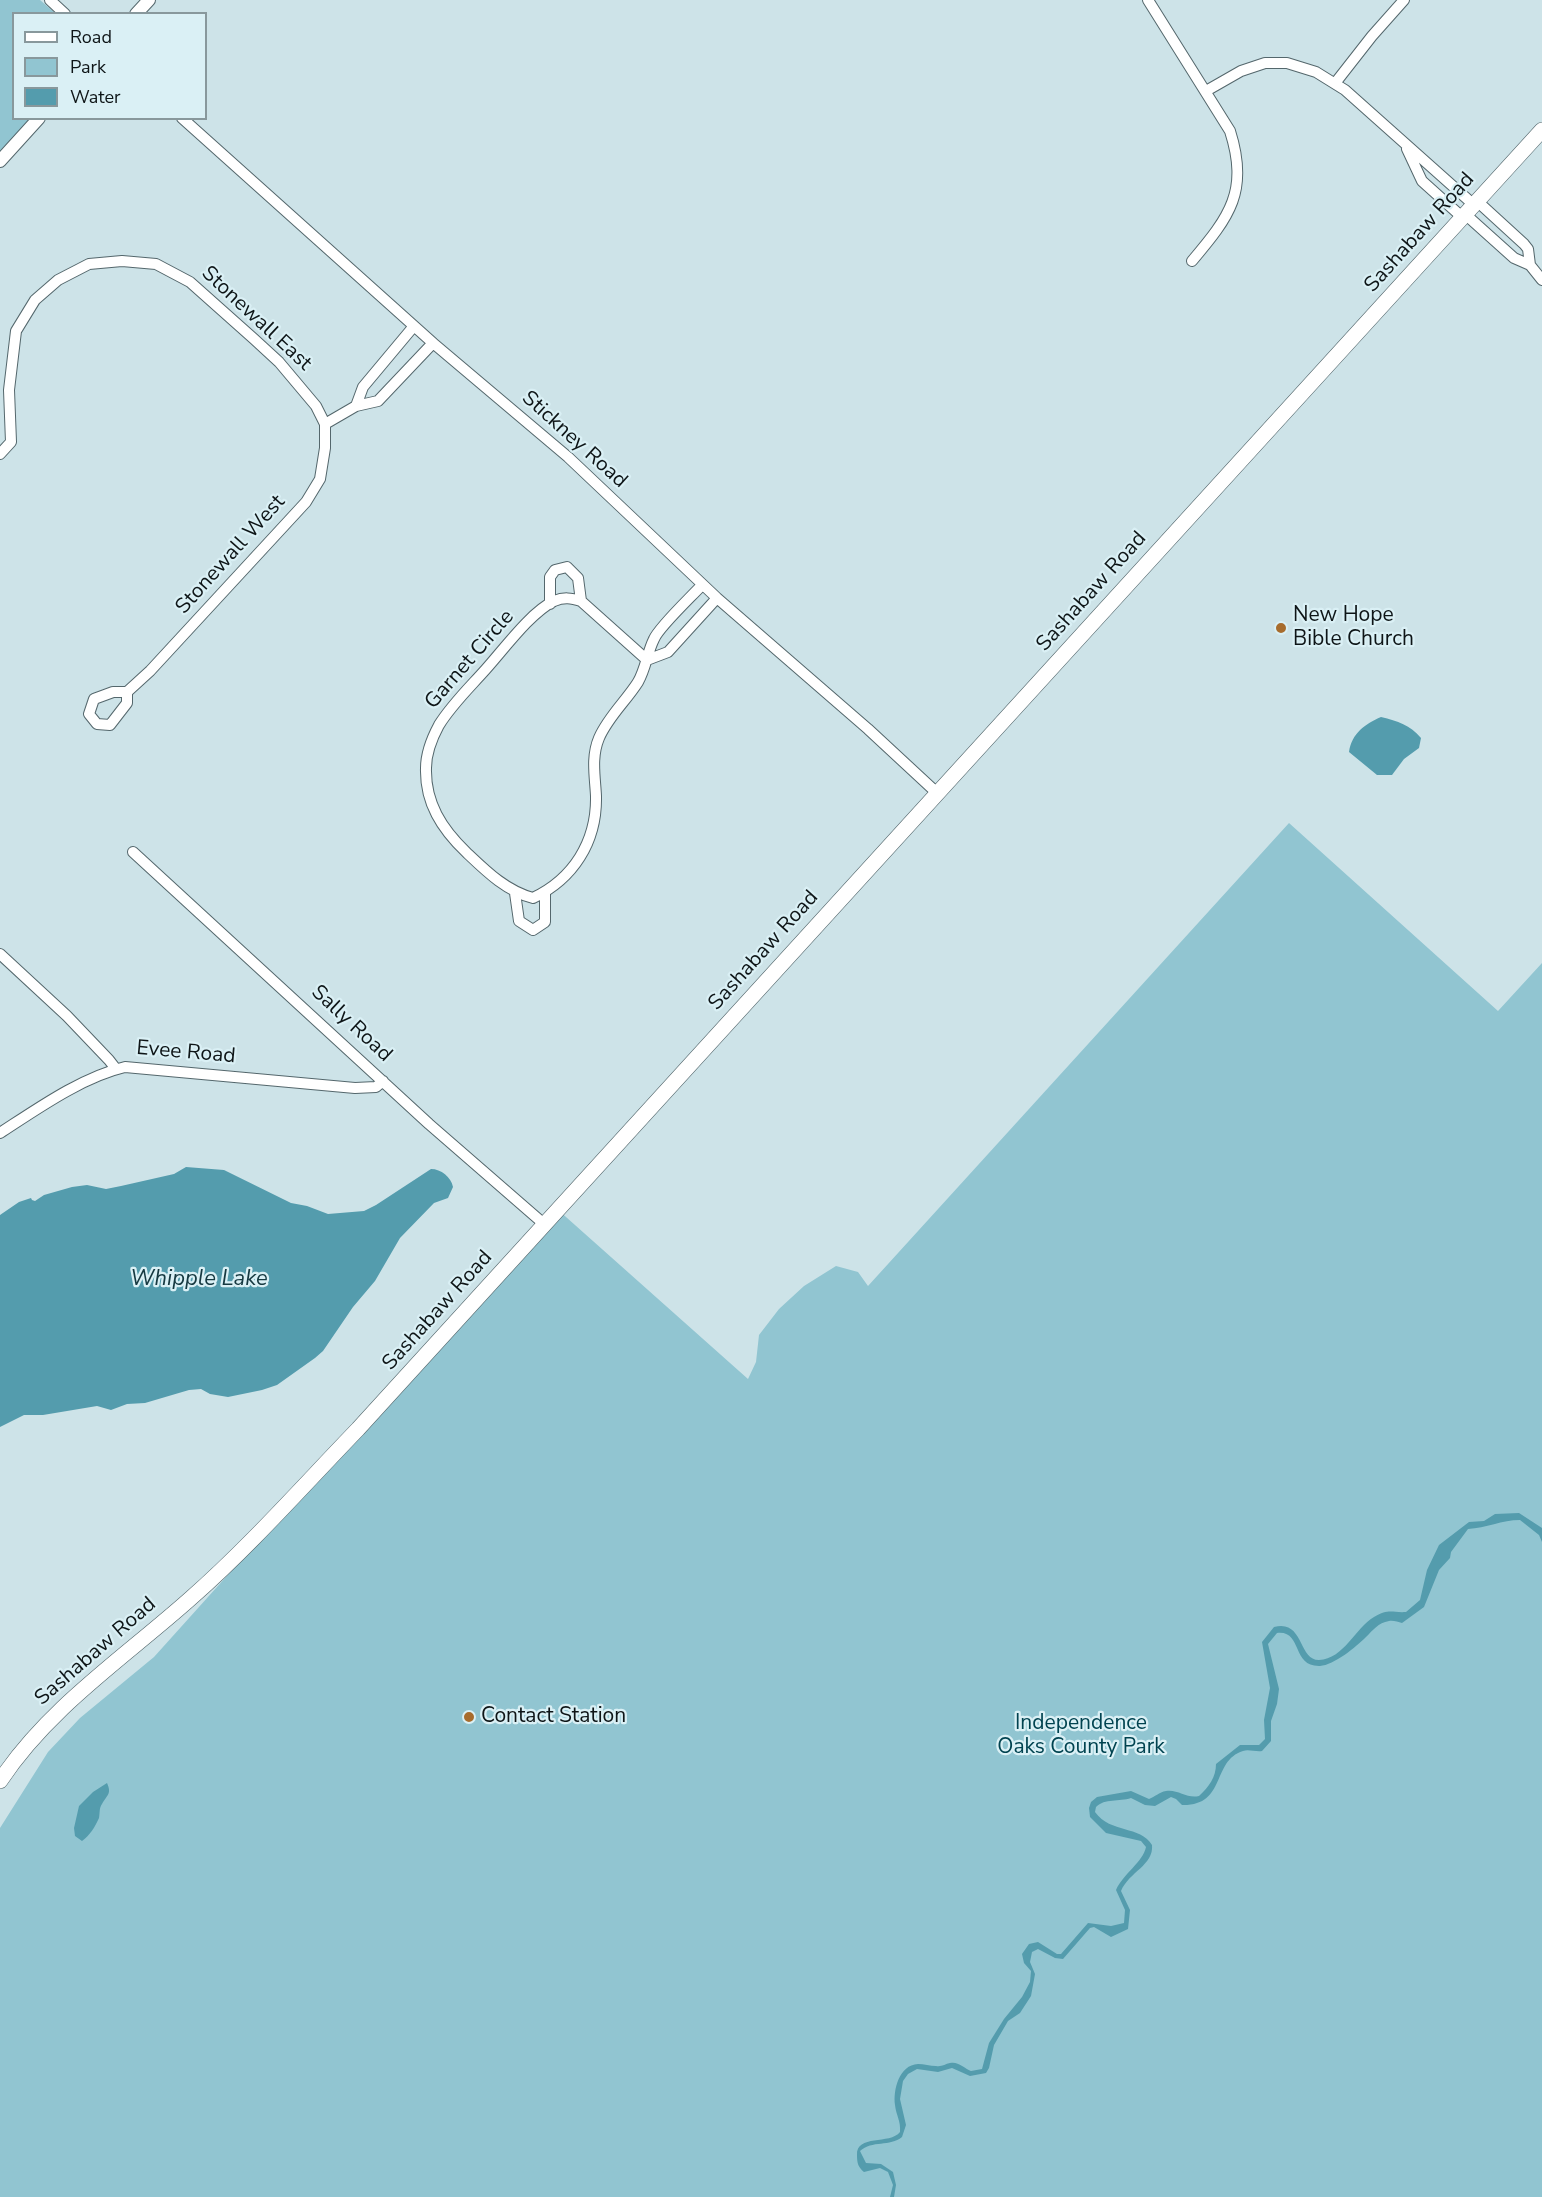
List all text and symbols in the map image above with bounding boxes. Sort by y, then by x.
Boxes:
legend [12,12,207,120]
text: Road [70,25,112,49]
text: Park [70,55,106,79]
text: Water [70,85,121,109]
street label: Sashabaw Road [1360,168,1480,298]
street label: Stonewall East [196,261,316,377]
street label: Stickney Road [516,386,632,494]
street label: Stonewall West [171,490,291,620]
street label: Sashabaw Road [1032,527,1152,657]
place label: New Hope Bible Church [1293,603,1414,653]
street label: Garnet Circle [420,605,520,715]
marker: New Hope Bible Church [1274,621,1288,635]
street label: Sashabaw Road [704,886,824,1016]
street label: Sally Road [305,980,397,1068]
street label: Evee Road [135,1036,237,1070]
street label: Sashabaw Road [378,1246,498,1376]
water label: Whipple Lake [130,1267,268,1293]
street label: Sashabaw Road [30,1593,162,1711]
place label: Contact Station [481,1704,626,1730]
marker: Contact Station [462,1710,476,1724]
park label: Independence Oaks County Park [997,1711,1165,1761]

